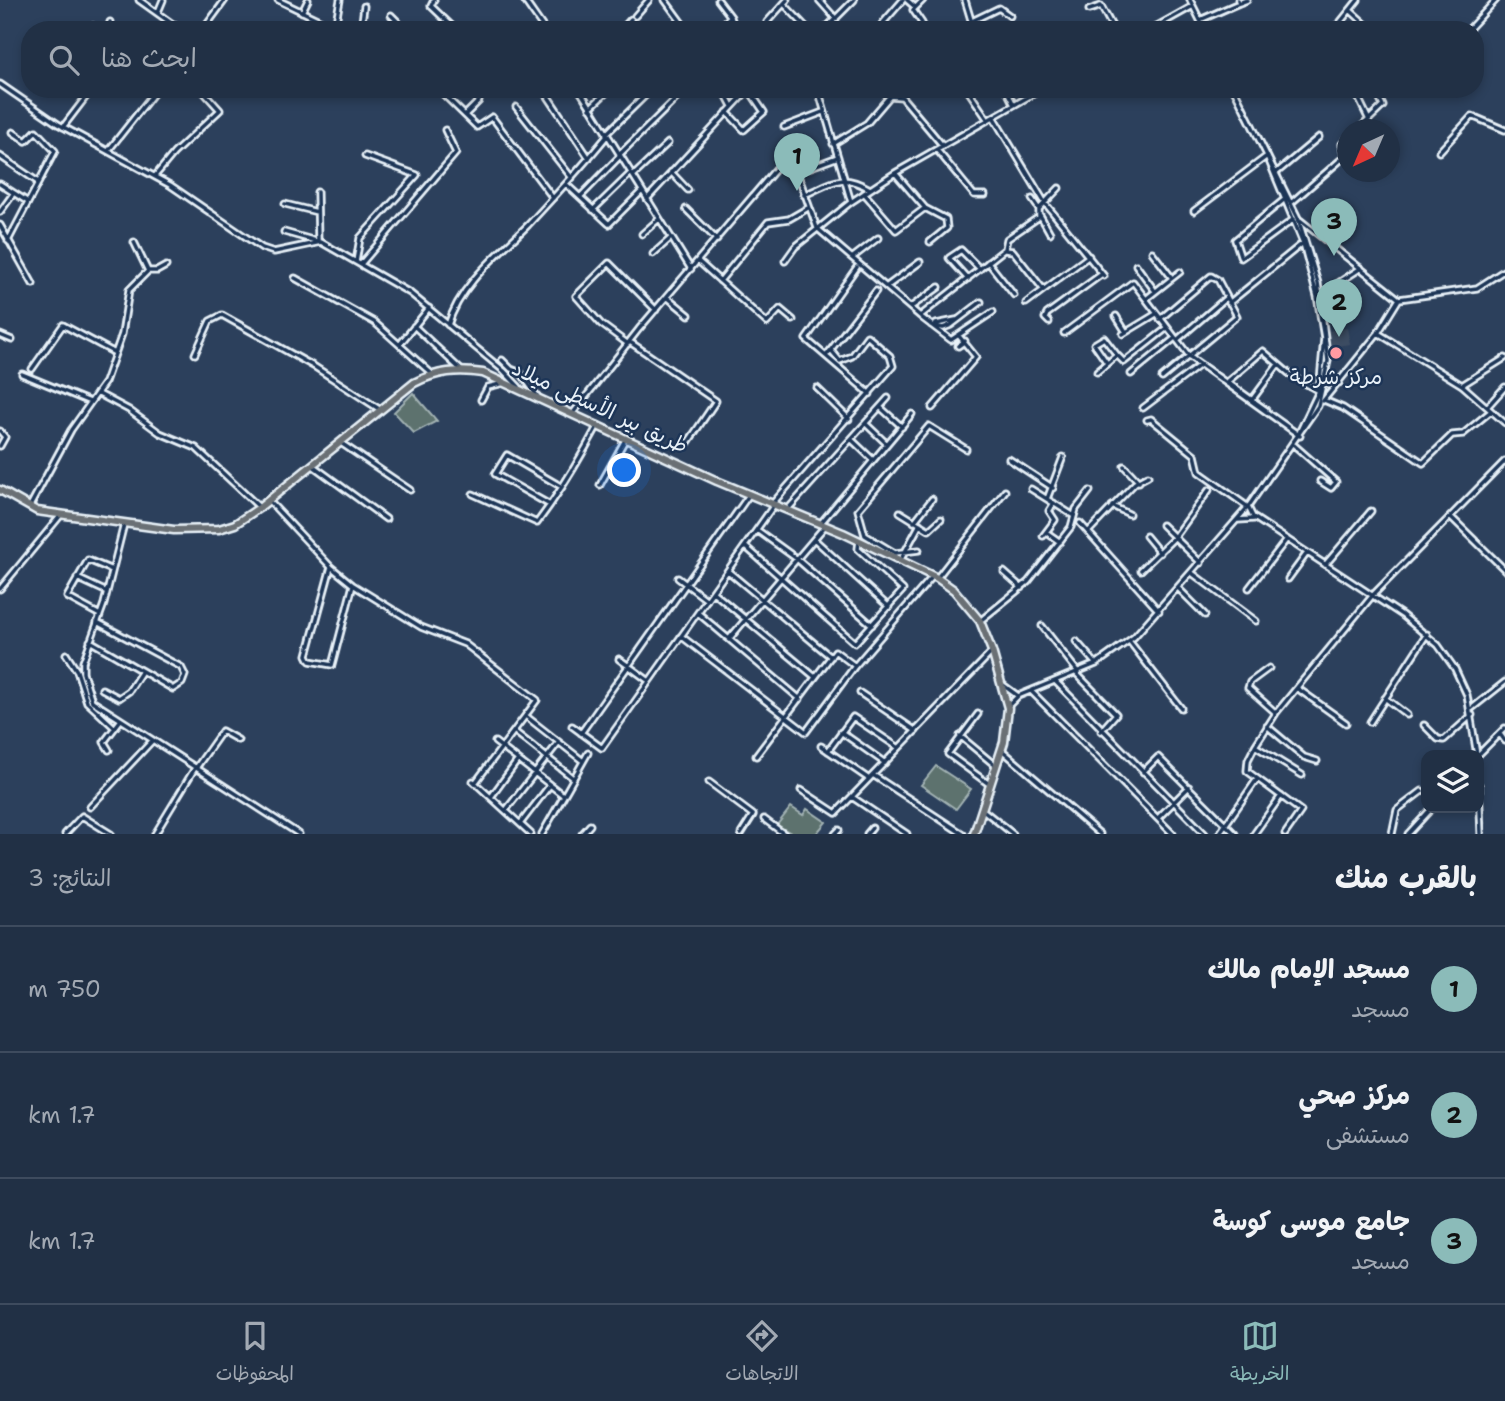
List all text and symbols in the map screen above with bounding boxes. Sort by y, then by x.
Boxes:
search box [21,21,1484,98]
text: ابحث هنا [101,40,197,75]
icon: search [45,41,83,79]
north arrow [1337,119,1400,182]
pin: 1 [774,133,820,191]
pin: 3 [1311,198,1357,256]
pin: 2 [1316,279,1362,337]
marker: مركز شرطة [1328,345,1344,361]
street label: طريق بير الأسطى ميلاد [508,354,692,460]
place label: مركز شرطة [1290,363,1382,391]
your location [607,453,641,487]
map controls [1421,750,1484,813]
button: layers [1421,750,1484,813]
text: بالقرب منك [1335,857,1477,898]
text: النتائج: 3 [28,863,111,893]
text: مسجد الإمام مالك [1208,951,1410,986]
text: 750 m [28,974,101,1004]
text: 1 [1449,974,1459,1004]
text: مسجد [1351,994,1410,1024]
text: مركز صحي [1298,1077,1410,1112]
text: 1.7 km [28,1100,96,1130]
text: 2 [1446,1100,1462,1130]
text: مستشفى [1326,1120,1410,1150]
text: جامع موسى كوسة [1212,1203,1410,1238]
text: 1.7 km [28,1226,96,1256]
text: 3 [1446,1226,1462,1256]
text: مسجد [1351,1246,1410,1276]
tab: المحفوظات [216,1317,294,1390]
tab: الاتجاهات [725,1317,799,1390]
tab: الخريطة [1230,1317,1289,1390]

